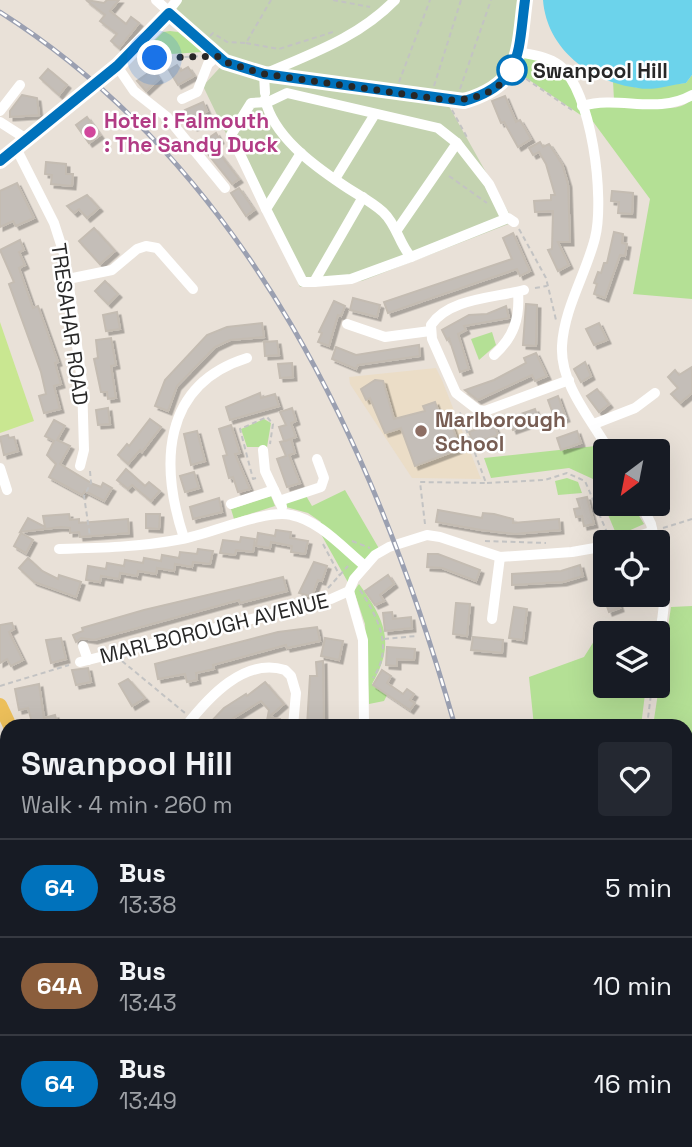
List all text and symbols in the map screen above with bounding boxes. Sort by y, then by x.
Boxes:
your location [137,40,172,75]
marker: Swanpool Hill [497,55,527,85]
place label: Swanpool Hill [533,57,668,84]
place label: Hotel : Falmouth : The Sandy Duck [104,107,278,158]
marker: Hotel : Falmouth : The Sandy Duck [82,124,98,140]
street label: TRESAHAR ROAD [45,241,95,407]
place label: Marlborough School [435,406,566,457]
marker: Marlborough School [413,423,429,439]
north arrow [593,439,670,516]
map controls [593,439,670,698]
button: locate [593,530,670,607]
street label: MARLBOROUGH AVENUE [97,586,331,670]
button: layers [593,621,670,698]
button: heart [598,742,672,816]
text: Swanpool Hill [21,743,233,785]
text: Walk · 4 min · 260 m [21,790,233,820]
text: Bus [119,856,166,890]
text: 5 min [605,871,672,905]
text: 64 [44,872,75,903]
text: 13:38 [119,890,177,920]
text: Bus [119,954,166,988]
text: 10 min [593,969,672,1003]
text: 64A [37,970,82,1001]
text: 13:43 [119,988,177,1018]
text: Bus [119,1052,166,1086]
text: 16 min [594,1067,672,1101]
text: 64 [44,1068,75,1099]
text: 13:49 [119,1086,177,1116]

